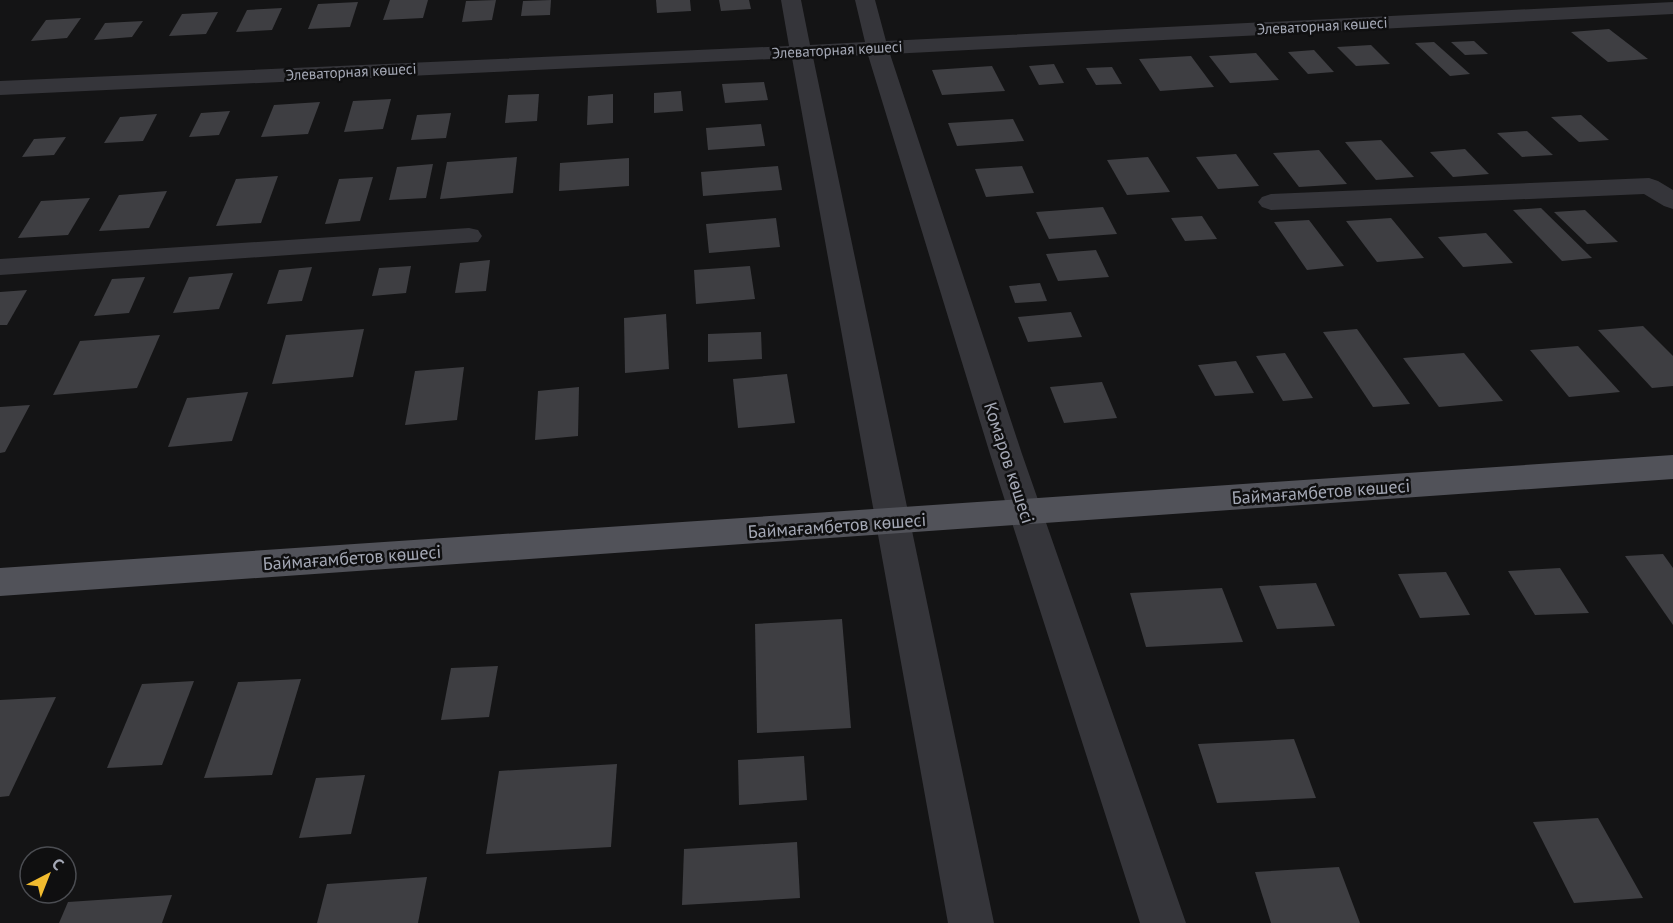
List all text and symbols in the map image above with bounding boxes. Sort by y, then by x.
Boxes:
street label: Элеваторная көшесі [1256,13,1388,38]
street label: Элеваторная көшесі [771,37,903,62]
street label: Элеваторная көшесі [285,59,417,84]
street label: Комаров көшесі [979,399,1040,526]
street label: Баймағамбетов көшесі [1231,474,1411,509]
street label: Баймағамбетов көшесі [747,508,927,543]
street label: Баймағамбетов көшесі [262,540,442,575]
north arrow [18,845,78,905]
text: С [48,853,68,874]

